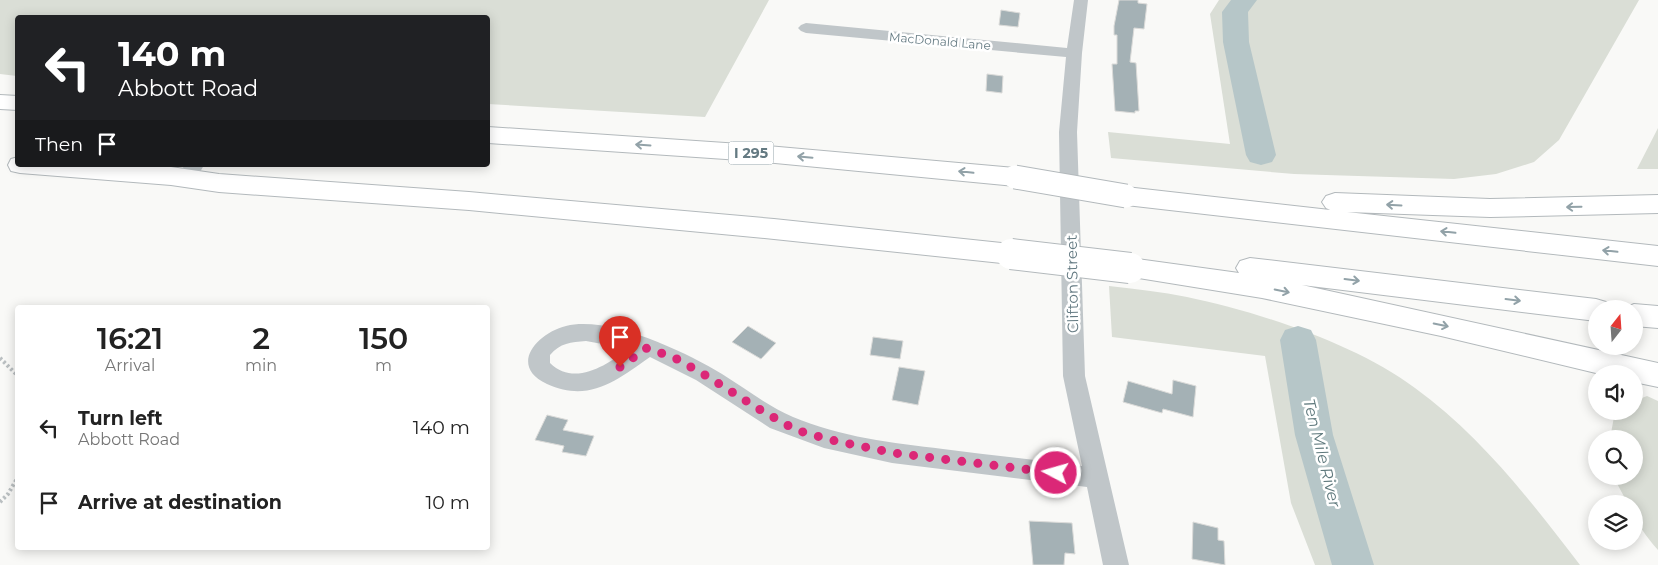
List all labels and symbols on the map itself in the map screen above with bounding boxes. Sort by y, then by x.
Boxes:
street label: MacDonald Lane [889,29,991,53]
one-way arrow [635,141,651,150]
road number: I 295 [728,142,774,164]
one-way arrow [797,153,813,162]
one-way arrow [959,167,975,177]
one-way arrow [1387,201,1403,210]
one-way arrow [1567,202,1583,212]
one-way arrow [1440,227,1456,237]
street label: Clifton Street [1062,235,1082,333]
one-way arrow [1602,246,1618,256]
one-way arrow [1343,275,1359,285]
one-way arrow [1274,287,1290,297]
one-way arrow [1505,295,1521,305]
north arrow [1588,300,1642,355]
pin [599,316,641,367]
one-way arrow [1433,320,1449,330]
water label: Ten Mile River [1299,397,1345,510]
position arrow [1029,446,1081,498]

